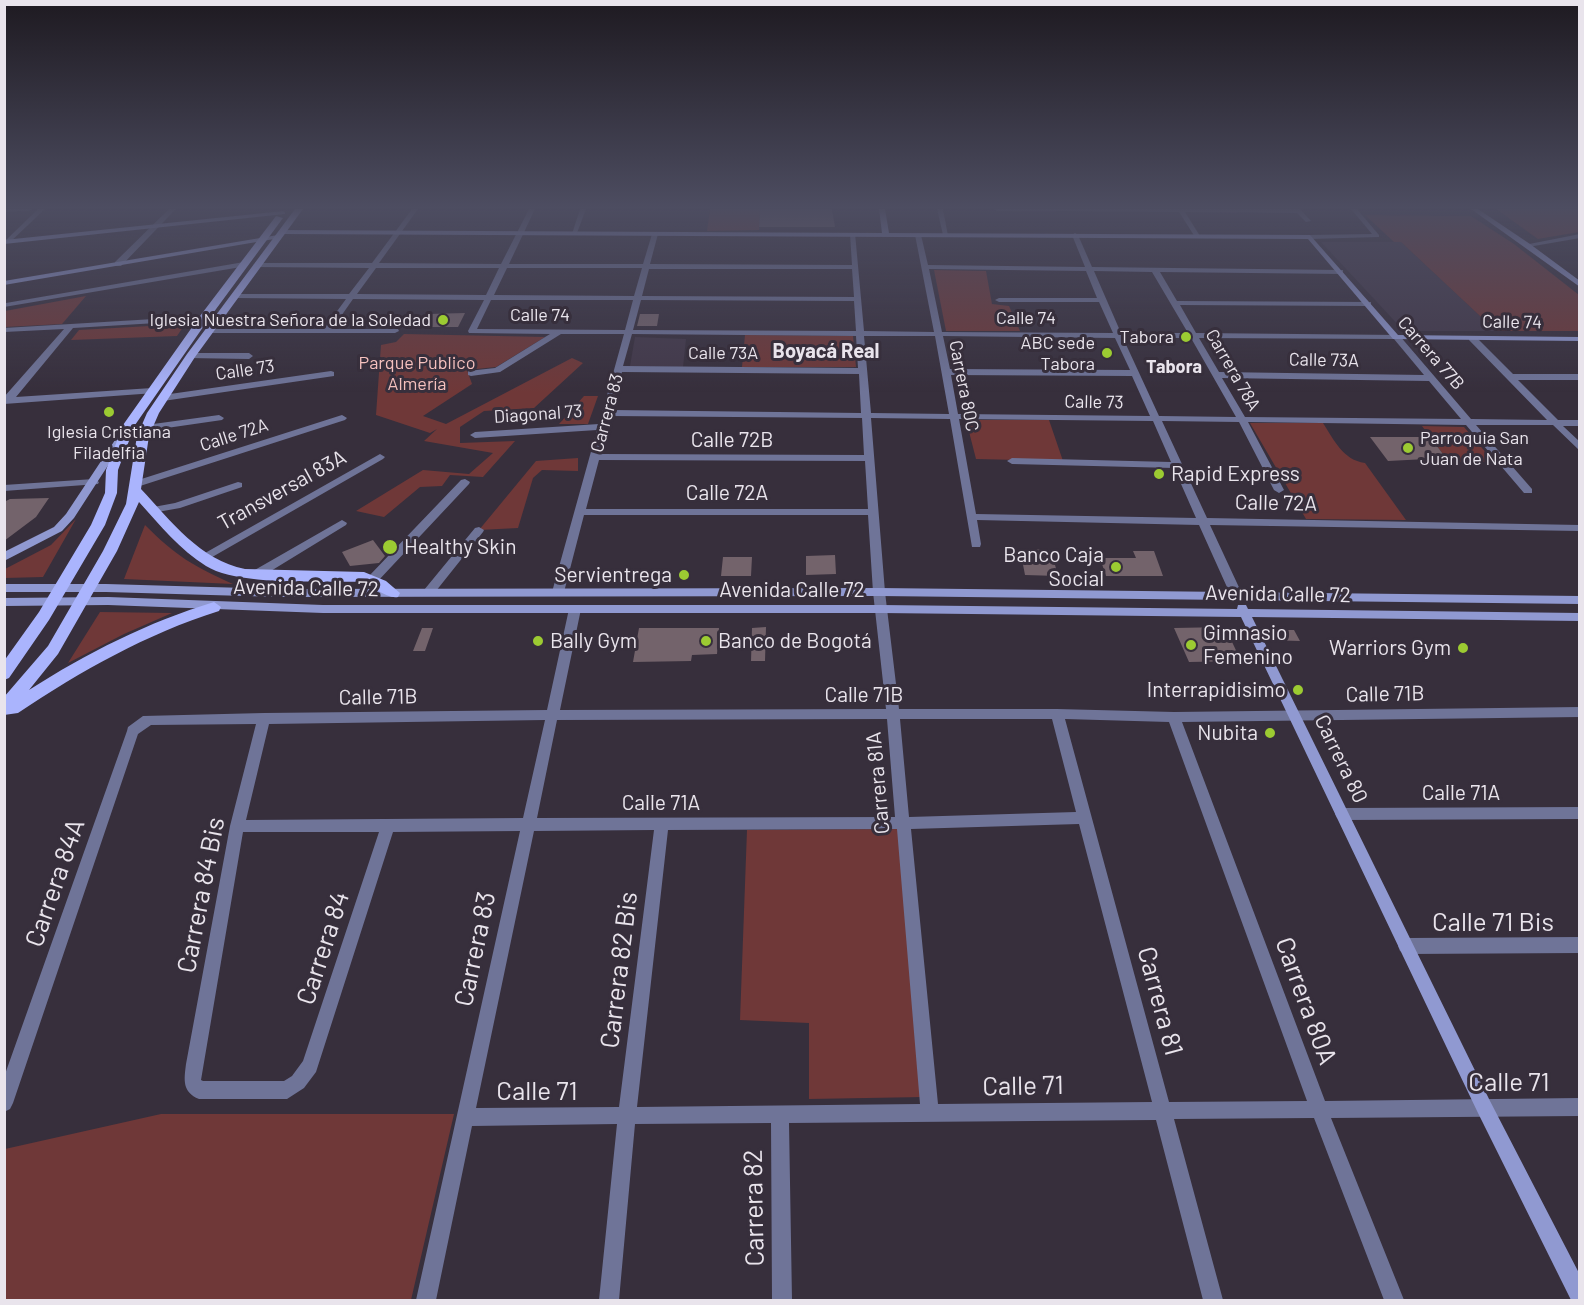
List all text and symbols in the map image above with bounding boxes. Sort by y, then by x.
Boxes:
street label: Calle 74 [510,304,570,326]
street label: Calle 74 [996,307,1056,329]
place label: Iglesia Nuestra Señora de la Soledad [150,309,431,331]
street label: Calle 74 [1482,311,1542,333]
street label: Carrera 77B [1393,312,1469,394]
marker: Iglesia Nuestra Señora de la Soledad [436,313,450,327]
street label: Carrera 78A [1201,325,1265,415]
place label: Tabora [1120,326,1174,348]
marker: Tabora [1179,330,1193,344]
place label: ABC sede Tabora [1021,332,1095,374]
district label: Boyacá Real [773,339,879,363]
street label: Carrera 80C [945,339,983,433]
street label: Calle 73A [688,342,758,364]
marker: ABC sede Tabora [1100,346,1114,360]
street label: Calle 73A [1289,349,1359,371]
park label: Parque Publico Almería [359,352,475,394]
street label: Calle 73 [214,355,276,385]
district label: Tabora [1146,356,1202,378]
street label: Carrera 83 [586,371,628,455]
street label: Calle 73 [1064,391,1124,413]
street label: Diagonal 73 [493,400,583,428]
marker: Iglesia Cristiana Filadelfia [102,405,116,419]
street label: Calle 72A [197,414,271,456]
place label: Iglesia Cristiana Filadelfia [47,421,171,464]
street label: Calle 72B [691,427,773,453]
place label: Parroquia San Juan de Nata [1420,427,1529,470]
marker: Parroquia San Juan de Nata [1401,441,1415,455]
street label: Transversal 83A [213,444,351,536]
place label: Rapid Express [1171,461,1300,487]
marker: Rapid Express [1152,467,1166,481]
street label: Calle 72A [686,480,768,506]
street label: Calle 72A [1235,490,1317,516]
place label: Healthy Skin [404,534,516,560]
marker: Healthy Skin [381,538,399,556]
place label: Banco Caja Social [1003,542,1104,592]
marker: Banco Caja Social [1109,560,1123,574]
place label: Servientrega [554,562,672,588]
marker: Servientrega [677,568,691,582]
street label: Avenida Calle 72 [233,574,379,602]
street label: Avenida Calle 72 [719,577,865,603]
street label: Avenida Calle 72 [1205,580,1351,608]
place label: Gimnasio Femenino [1203,620,1293,670]
place label: Bally Gym [550,628,637,654]
place label: Banco de Bogotá [718,628,872,654]
marker: Bally Gym [531,634,545,648]
marker: Banco de Bogotá [699,634,713,648]
place label: Warriors Gym [1329,635,1451,661]
marker: Gimnasio Femenino [1184,638,1198,652]
marker: Warriors Gym [1456,641,1470,655]
place label: Interrapidisimo [1147,677,1286,703]
street label: Calle 71B [1345,681,1425,707]
street label: Calle 71B [825,682,903,708]
marker: Interrapidisimo [1291,683,1305,697]
street label: Calle 71B [338,684,418,710]
street label: Carrera 80 [1309,711,1373,807]
place label: Nubita [1197,720,1258,746]
marker: Nubita [1263,726,1277,740]
street label: Carrera 81A [861,731,895,835]
street label: Calle 71A [1422,780,1500,806]
street label: Calle 71A [622,790,700,816]
street label: Carrera 84 Bis [171,814,231,976]
street label: Carrera 84A [19,815,91,951]
street label: Carrera 84 [290,887,356,1009]
street label: Carrera 83 [448,889,502,1009]
street label: Carrera 82 Bis [594,890,644,1050]
street label: Calle 71 Bis [1432,906,1554,938]
street label: Carrera 80A [1269,933,1343,1069]
street label: Carrera 81 [1131,943,1189,1059]
street label: Calle 71 [1468,1066,1550,1098]
street label: Calle 71 [982,1070,1064,1102]
street label: Calle 71 [496,1075,578,1107]
street label: Carrera 82 [737,1149,771,1267]

